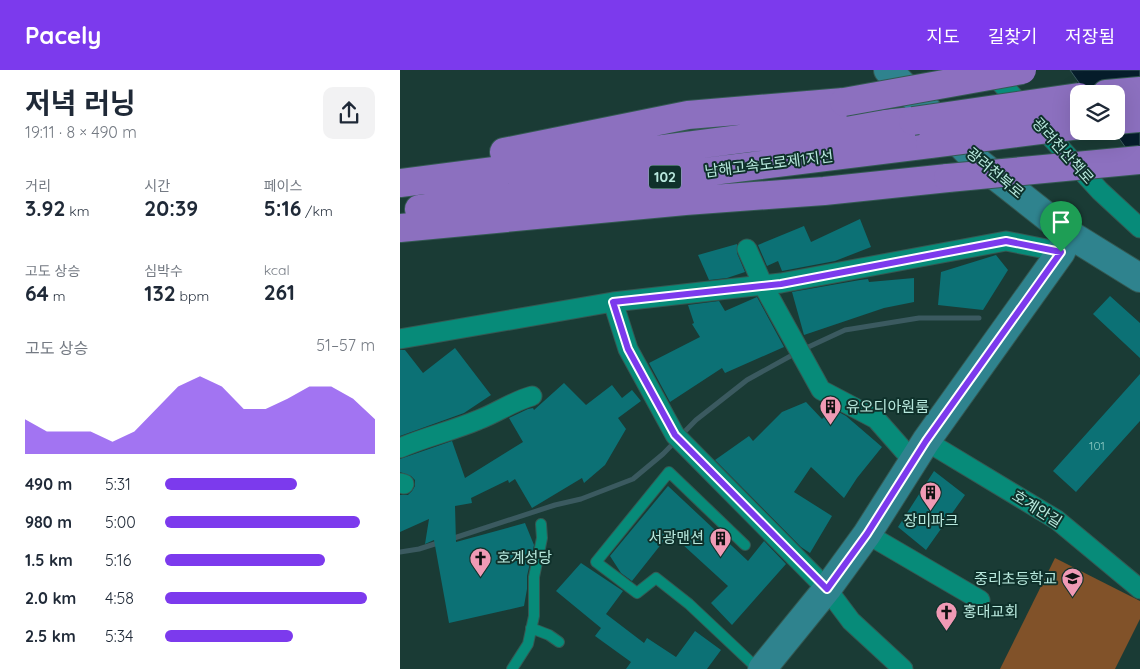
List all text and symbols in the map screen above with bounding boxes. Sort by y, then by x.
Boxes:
text: Pacely [25,20,101,50]
text: 지도 [927,25,960,48]
text: 길찾기 [988,25,1037,48]
text: 저장됨 [1065,25,1115,48]
text: 저녁 러닝 [25,85,136,120]
map controls [1070,85,1125,140]
button: layers [1070,85,1125,140]
button: share [323,87,375,139]
street label: 광려천산책로 [1029,114,1098,188]
text: 19:11 · 8 × 490 m [25,122,137,142]
street label: 광려천북로 [963,143,1028,202]
street label: 남해고속도로제1지선 [703,146,834,181]
road number: 102 [649,165,681,188]
text: 거리 [25,177,51,195]
text: 시간 [144,177,170,195]
text: 페이스 [264,177,302,195]
text: 3.92 [25,195,65,221]
text: 20:39 [144,195,198,221]
text: 5:16 [264,195,301,221]
pin [1040,201,1082,252]
text: km [65,202,89,220]
text: /km [301,202,333,220]
icon: arrive [1047,208,1075,236]
text: kcal [264,261,290,279]
text: 고도 상승 [25,262,80,280]
text: 심박수 [144,262,183,280]
text: 261 [264,279,295,305]
text: 64 [25,280,49,306]
text: 132 [144,280,176,306]
text: m [49,287,66,305]
text: bpm [176,287,209,305]
text: 51–57 m [316,335,375,355]
text: 고도 상승 [25,338,88,358]
building icon: 유오디아원룸 [818,395,842,426]
place label: 유오디아원룸 [846,397,929,416]
house number: 101 [1089,438,1105,453]
text: 490 m [25,474,72,494]
text: 5:31 [105,474,131,494]
building icon: 장미파크 [919,480,943,511]
street label: 호계안길 [1009,486,1066,531]
place label: 장미파크 [903,511,959,530]
text: 980 m [25,512,72,532]
text: 5:00 [105,512,136,532]
building icon: 서광맨션 [708,526,732,557]
place label: 서광맨션 [649,528,704,547]
church icon: 호계성당 [469,546,493,577]
place label: 호계성당 [497,548,552,567]
text: 1.5 km [25,550,73,570]
text: 5:16 [105,550,131,570]
school or university icon: 중리초등학교 [1061,567,1085,598]
place label: 중리초등학교 [974,569,1057,588]
text: 2.0 km [25,588,76,608]
text: 4:58 [105,588,134,608]
church icon: 홍대교회 [935,600,959,631]
place label: 홍대교회 [963,602,1018,621]
text: 2.5 km [25,626,76,646]
text: 5:34 [105,626,134,646]

